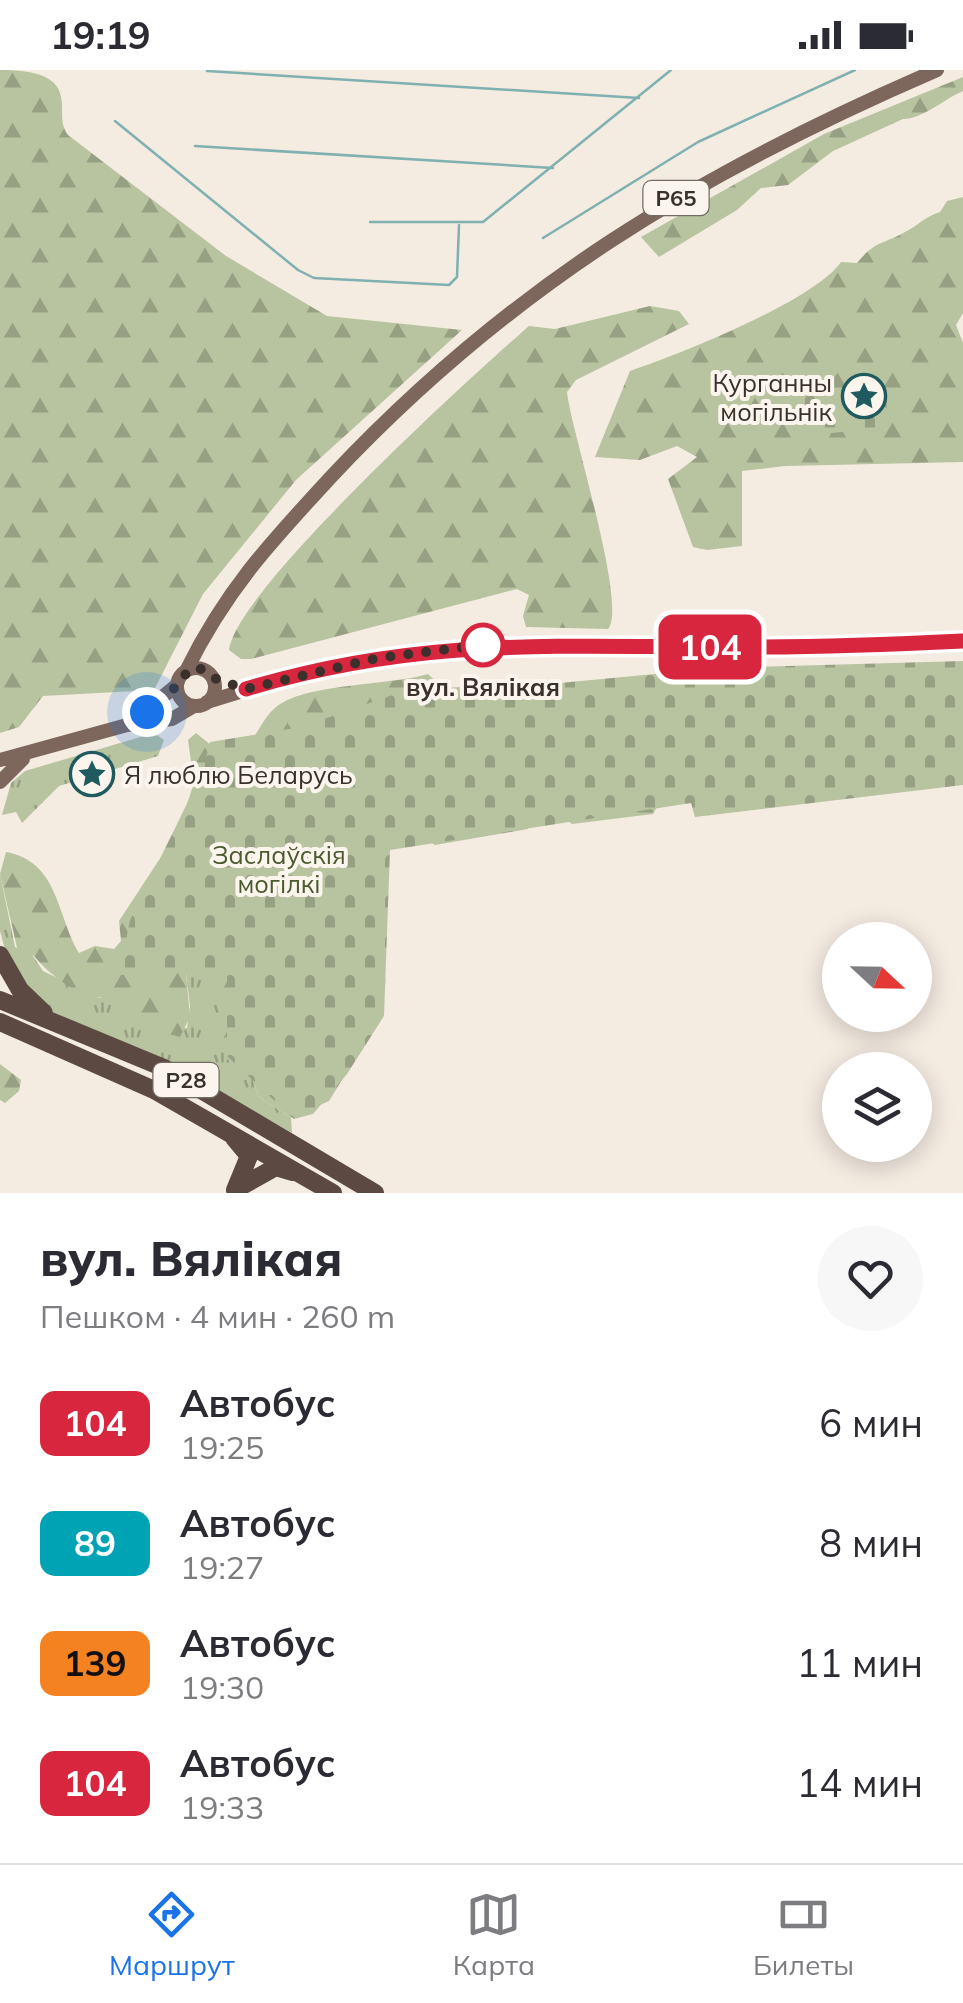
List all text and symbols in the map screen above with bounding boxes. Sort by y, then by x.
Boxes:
text: 19:19 [50,11,151,59]
road number: Р65 [644,181,708,215]
place label: Курганны могільнік [713,367,833,427]
place icon: Курганны могільнік [841,373,887,419]
line badge: 104 [652,614,768,680]
marker: вул. Вялікая [462,624,504,666]
text: 104 [678,625,742,669]
place label: вул. Вялікая [406,671,560,702]
your location [122,687,172,737]
place icon: Я люблю Беларусь [69,751,115,797]
place label: Я люблю Беларусь [124,759,353,790]
park label: Заслаўскія могілкі [212,839,346,899]
north arrow [822,922,932,1032]
map controls [822,922,932,1162]
button: layers [822,1052,932,1162]
road number: Р28 [154,1063,218,1097]
button: heart [818,1226,923,1331]
text: вул. Вялікая [40,1228,342,1288]
text: Пешком · 4 мин · 260 m [40,1296,395,1336]
text: Автобус [180,1379,335,1427]
text: 6 мин [819,1399,923,1447]
text: 104 [63,1401,127,1445]
text: 19:25 [180,1427,264,1467]
text: Автобус [180,1499,335,1547]
text: 8 мин [819,1519,923,1567]
text: 89 [74,1521,116,1565]
text: 19:27 [180,1547,264,1587]
text: Автобус [180,1619,335,1667]
text: 11 мин [797,1639,923,1687]
text: 139 [63,1641,127,1685]
text: 19:30 [180,1667,264,1707]
text: Автобус [180,1739,335,1787]
text: 14 мин [797,1759,923,1807]
text: 104 [63,1761,127,1805]
text: 19:33 [180,1787,264,1827]
tab: Маршрут [109,1887,235,1982]
tab: Карта [453,1887,535,1982]
tab: Билеты [753,1887,854,1982]

